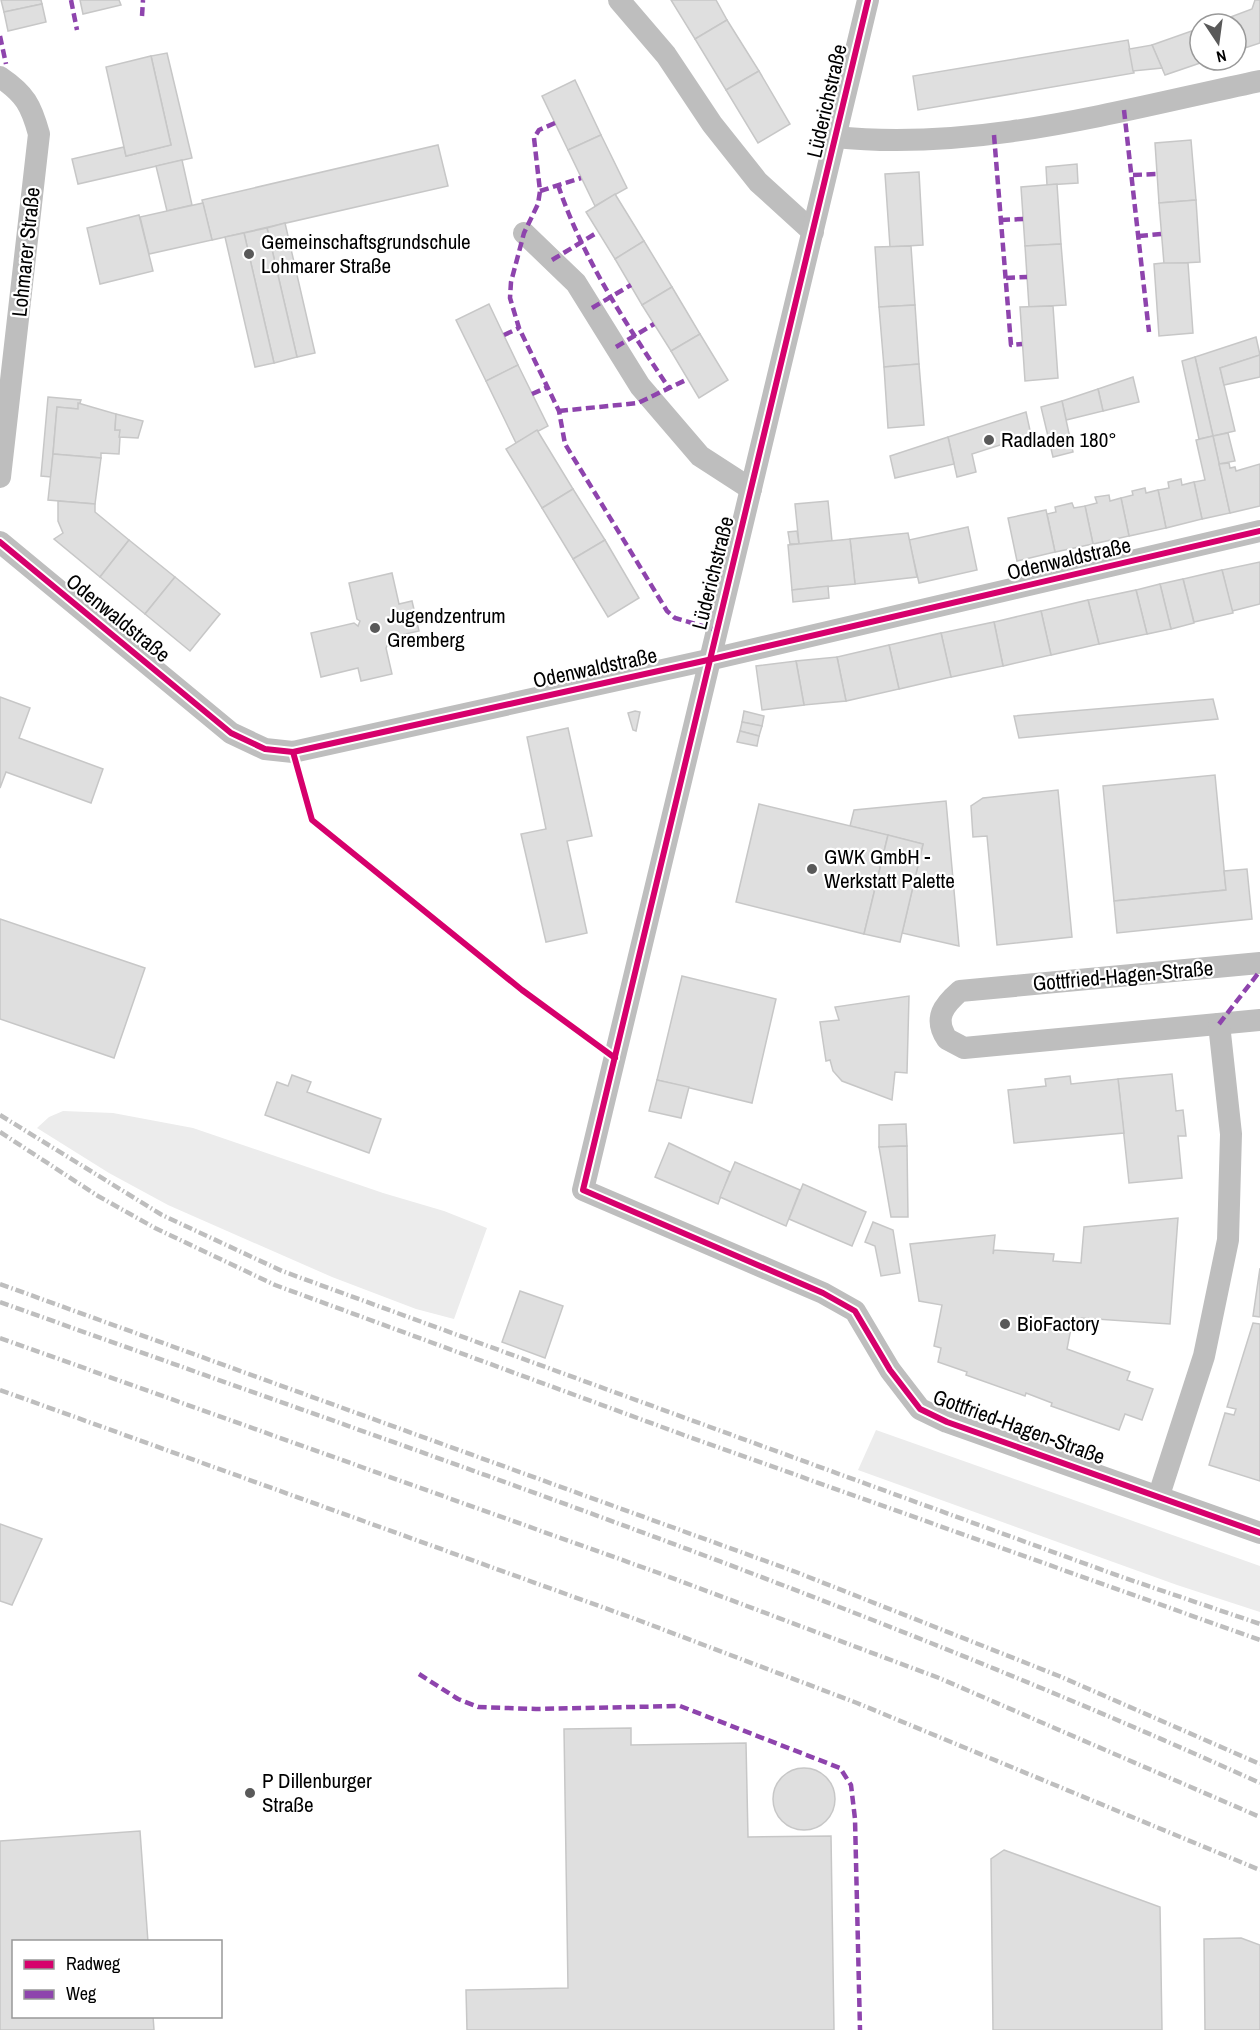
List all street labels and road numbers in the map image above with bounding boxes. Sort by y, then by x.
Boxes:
street label: Lüderichstraße [799,41,854,161]
street label: Lohmarer Straße [4,186,47,318]
street label: Lüderichstraße [684,513,741,633]
street label: Odenwaldstraße [1004,530,1134,587]
street label: Odenwaldstraße [60,567,177,669]
street label: Odenwaldstraße [530,640,660,695]
street label: Gottfried-Hagen-Straße [1032,953,1214,998]
street label: Gottfried-Hagen-Straße [929,1382,1109,1471]

